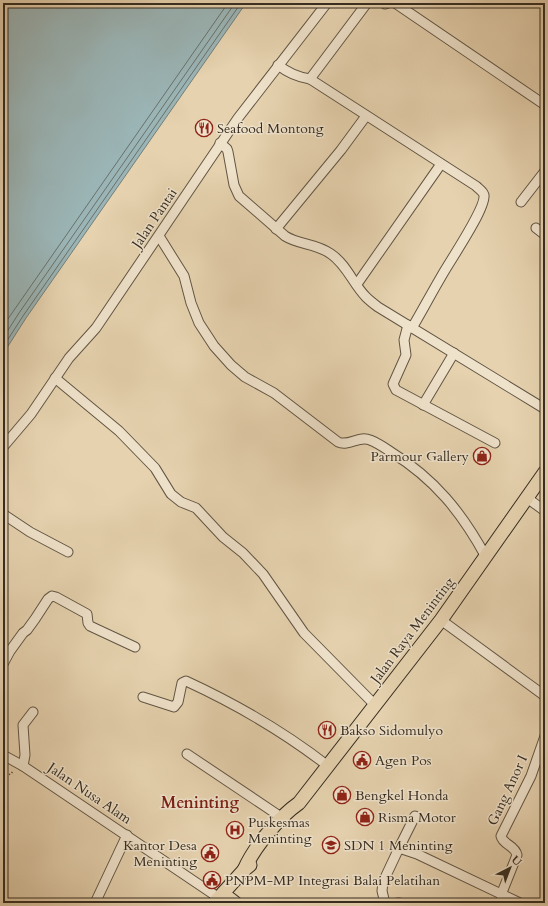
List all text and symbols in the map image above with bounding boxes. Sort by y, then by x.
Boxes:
restaurant icon: Seafood Montong [194,118,214,138]
place label: Seafood Montong [217,119,324,138]
street label: Jalan Pantai [126,184,182,254]
shop icon: Parmour Gallery [472,446,492,466]
place label: Parmour Gallery [370,447,470,466]
street label: Jalan Raya Meninting [365,573,459,689]
restaurant icon: Bakso Sidomulyo [317,720,337,740]
place label: Bakso Sidomulyo [340,721,444,740]
public building icon: Agen Pos [352,750,372,770]
place label: Agen Pos [375,751,432,770]
street label: Gang Anor I [483,752,532,829]
street label: Jalan Nusa Alam [42,757,136,829]
shop icon: Bengkel Honda [332,785,352,805]
place label: Bengkel Honda [355,786,449,805]
district label: Meninting [161,792,240,814]
shop icon: Risma Motor [355,807,375,827]
place label: Risma Motor [378,808,457,827]
place label: Puskesmas Meninting [248,813,312,848]
hospital icon: Puskesmas Meninting [225,820,245,840]
school or university icon: SDN 1 Meninting [321,835,341,855]
place label: Kantor Desa Meninting [123,836,197,871]
place label: SDN 1 Meninting [344,836,453,855]
public building icon: Kantor Desa Meninting [200,843,220,863]
north arrow [490,848,530,888]
text: U [508,852,525,870]
public building icon: PNPM-MP Integrasi Balai Pelatihan [202,870,222,890]
place label: PNPM-MP Integrasi Balai Pelatihan [225,871,440,890]

